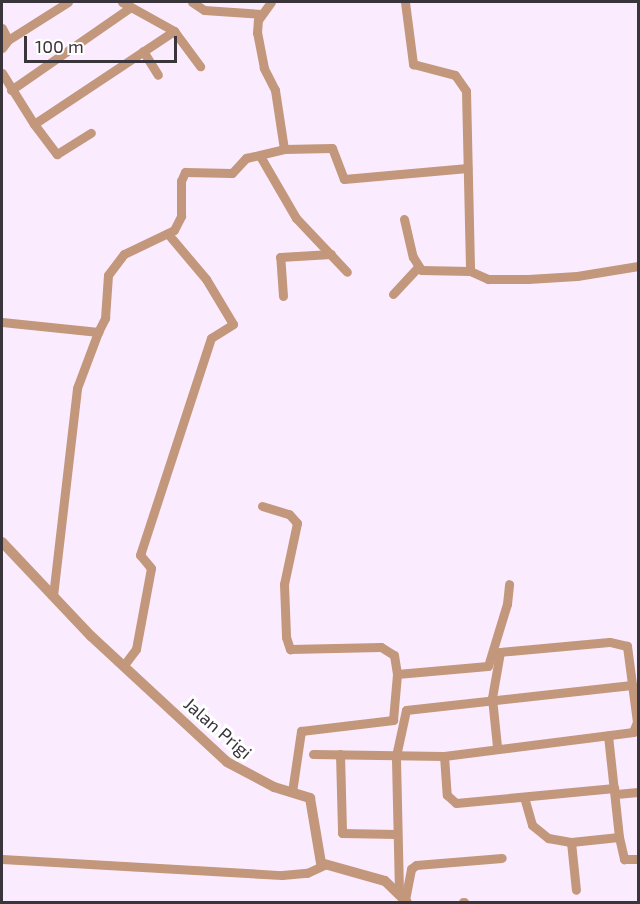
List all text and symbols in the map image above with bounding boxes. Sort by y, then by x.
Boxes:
scale bar [27,24,180,62]
text: 100 m [35,35,84,57]
street label: Jalan Prigi [180,693,256,763]

